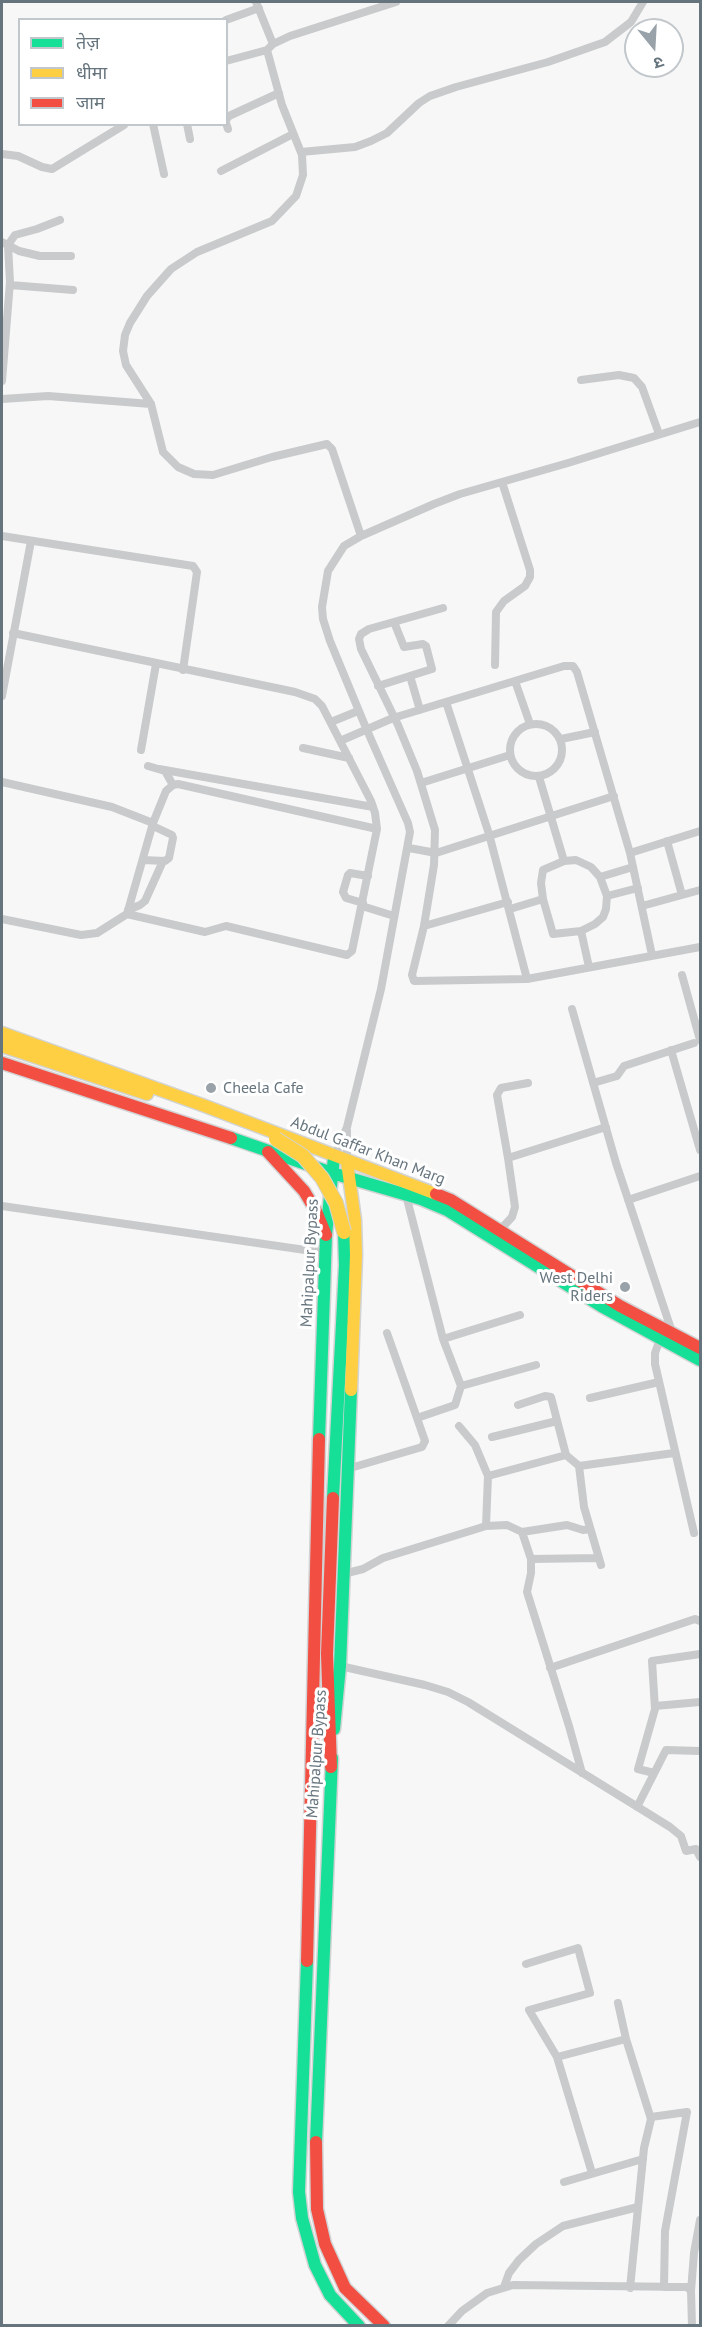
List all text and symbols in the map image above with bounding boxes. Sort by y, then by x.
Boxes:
legend [18,18,228,126]
north arrow [624,18,684,78]
text: तेज़ [76,31,100,54]
text: उ [651,52,666,74]
text: धीमा [76,61,107,84]
text: जाम [76,91,105,114]
place label: Cheela Cafe [223,1078,304,1098]
marker: Cheela Cafe [204,1081,218,1095]
street label: Abdul Gaffar Khan Marg [288,1113,448,1189]
street label: Mahipalpur Bypass [297,1198,323,1328]
place label: West Delhi Riders [540,1268,613,1306]
marker: West Delhi Riders [618,1280,632,1294]
street label: Mahipalpur Bypass [303,1689,331,1819]

